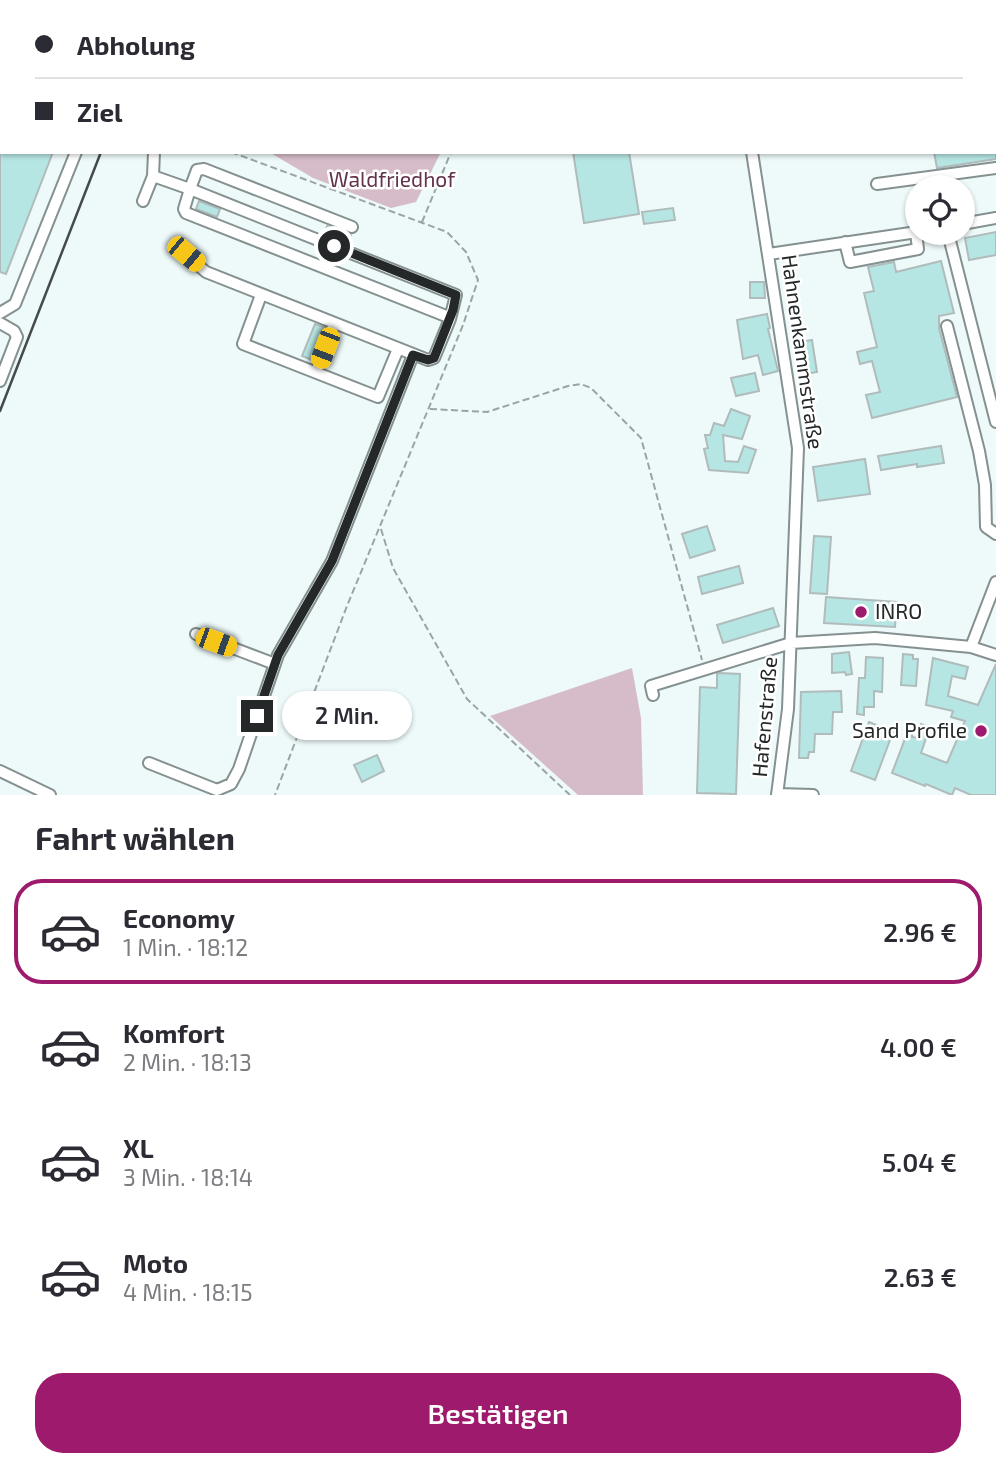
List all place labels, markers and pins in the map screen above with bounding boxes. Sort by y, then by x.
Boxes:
place label: INRO [875,598,922,623]
marker: INRO [853,604,869,620]
place label: Sand Profile [852,717,967,742]
marker: Sand Profile [973,723,989,739]

